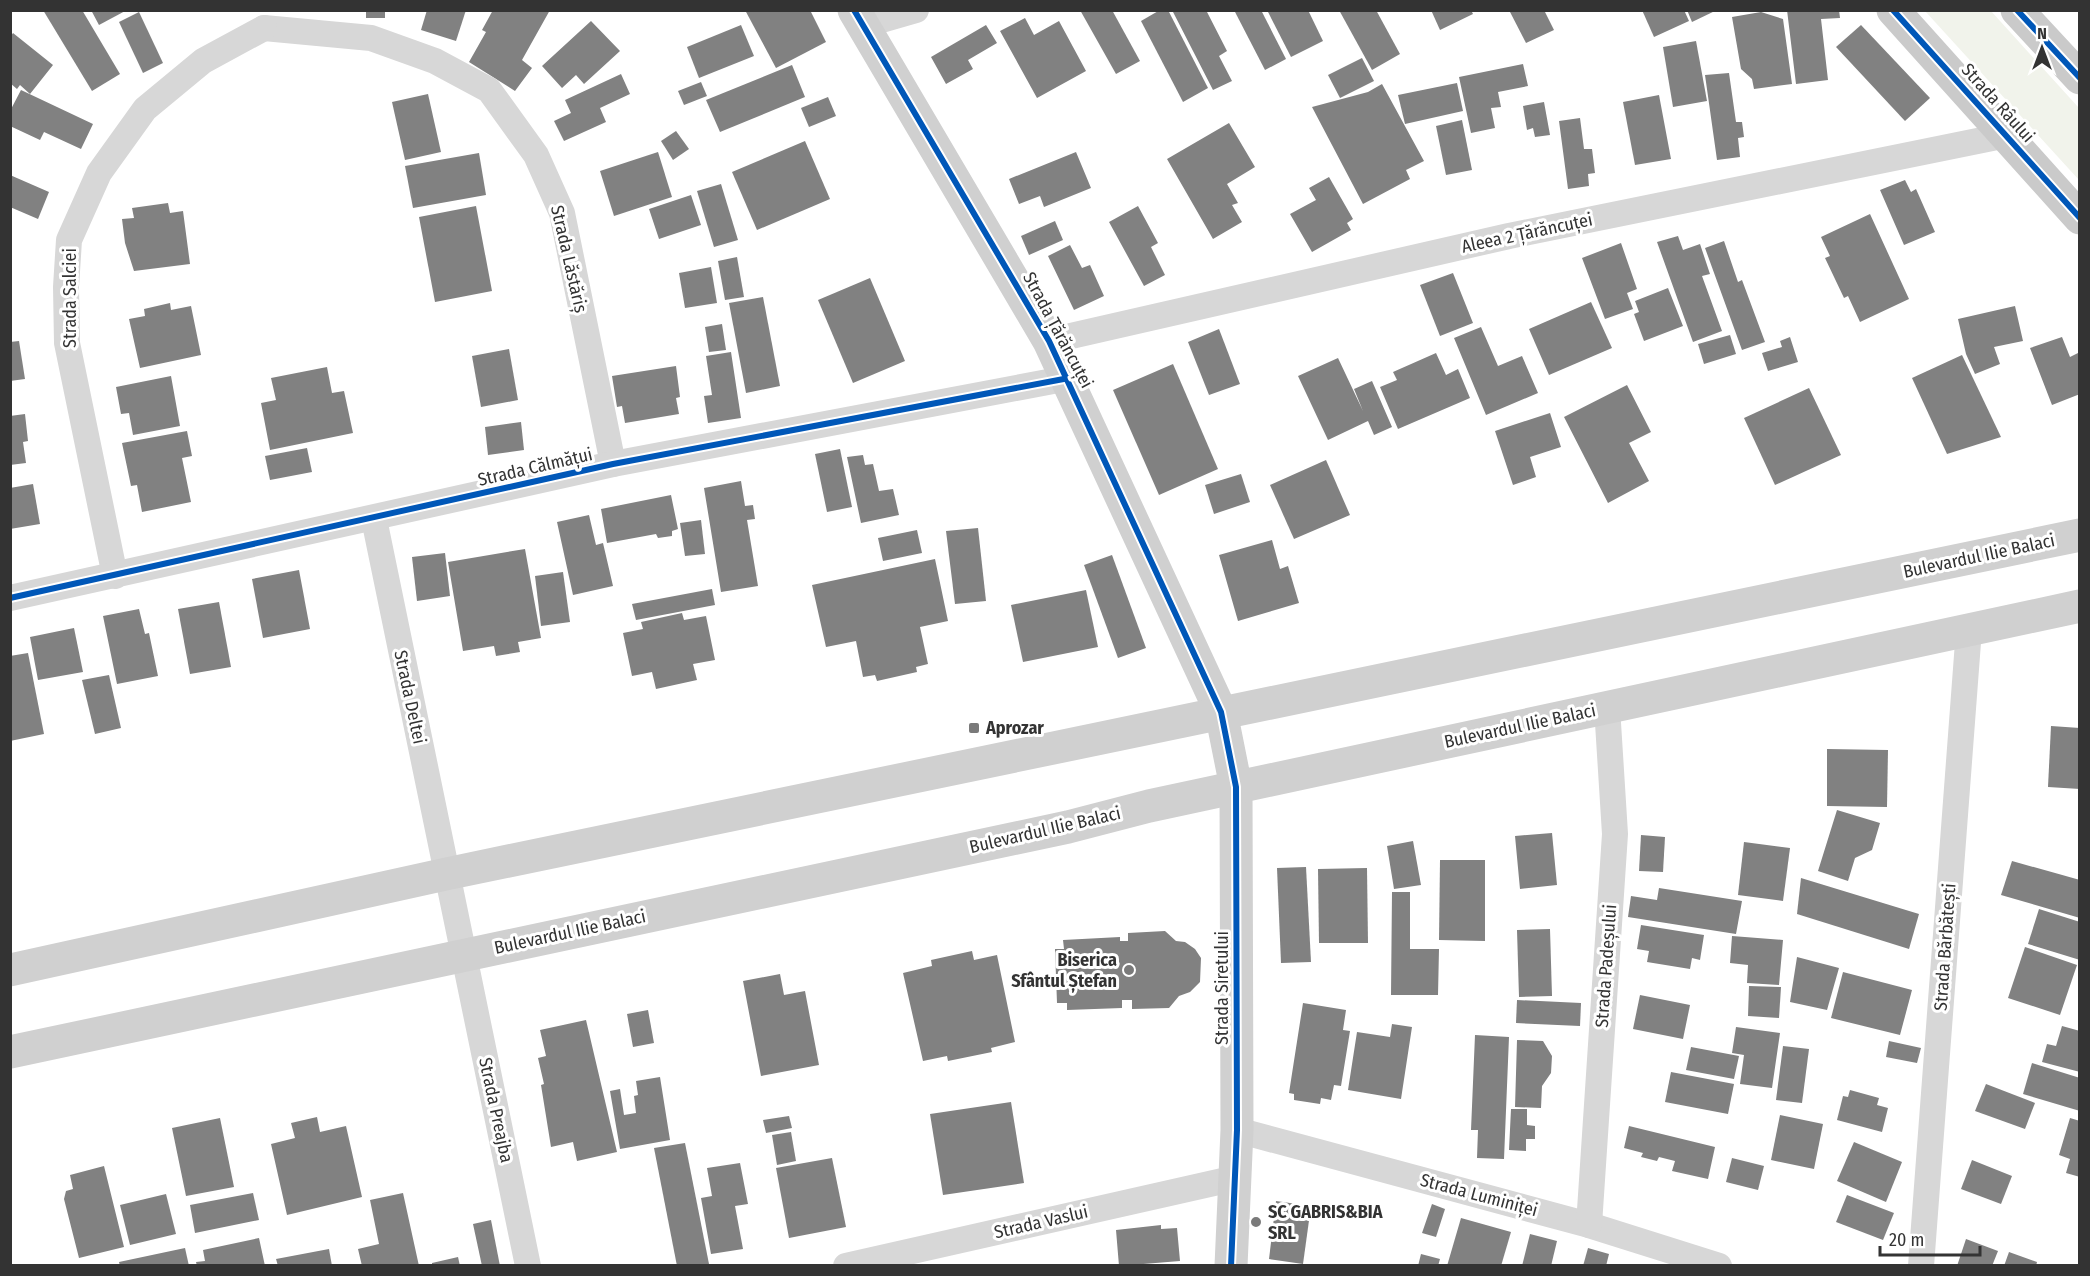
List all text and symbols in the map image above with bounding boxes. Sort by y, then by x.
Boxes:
north arrow [2012,18,2072,78]
text: N [2037,24,2047,43]
street label: Strada Râului [1957,59,2039,147]
street label: Strada Lăstăriș [546,203,592,315]
street label: Aleea 2 Țărăncuței [1460,208,1594,258]
street label: Strada Salciei [59,248,81,348]
street label: Strada Țărăncuței [1018,268,1098,392]
street label: Strada Călmățui [476,443,594,491]
street label: Bulevardul Ilie Balaci [1901,529,2057,583]
street label: Strada Deltei [389,648,431,746]
street label: Bulevardul Ilie Balaci [1442,699,1598,753]
place label: Aprozar [985,717,1044,739]
marker: Aprozar [967,721,981,735]
street label: Bulevardul Ilie Balaci [967,802,1123,858]
street label: Strada Bărbătești [1930,882,1960,1012]
street label: Strada Padeșului [1591,904,1621,1028]
street label: Bulevardul Ilie Balaci [492,905,648,959]
street label: Strada Siretului [1211,931,1233,1045]
place label: Biserica Sfântul Ștefan [1011,949,1117,993]
marker: Biserica Sfântul Ștefan [1122,963,1136,977]
street label: Strada Preajba [474,1055,518,1165]
street label: Strada Luminiței [1418,1169,1540,1221]
street label: Strada Vaslui [992,1201,1090,1243]
place label: SC GABRIS&BIA SRL [1268,1201,1383,1244]
marker: SC GABRIS&BIA SRL [1249,1215,1263,1229]
scale bar [1880,1219,1980,1257]
text: 20 m [1889,1229,1924,1251]

